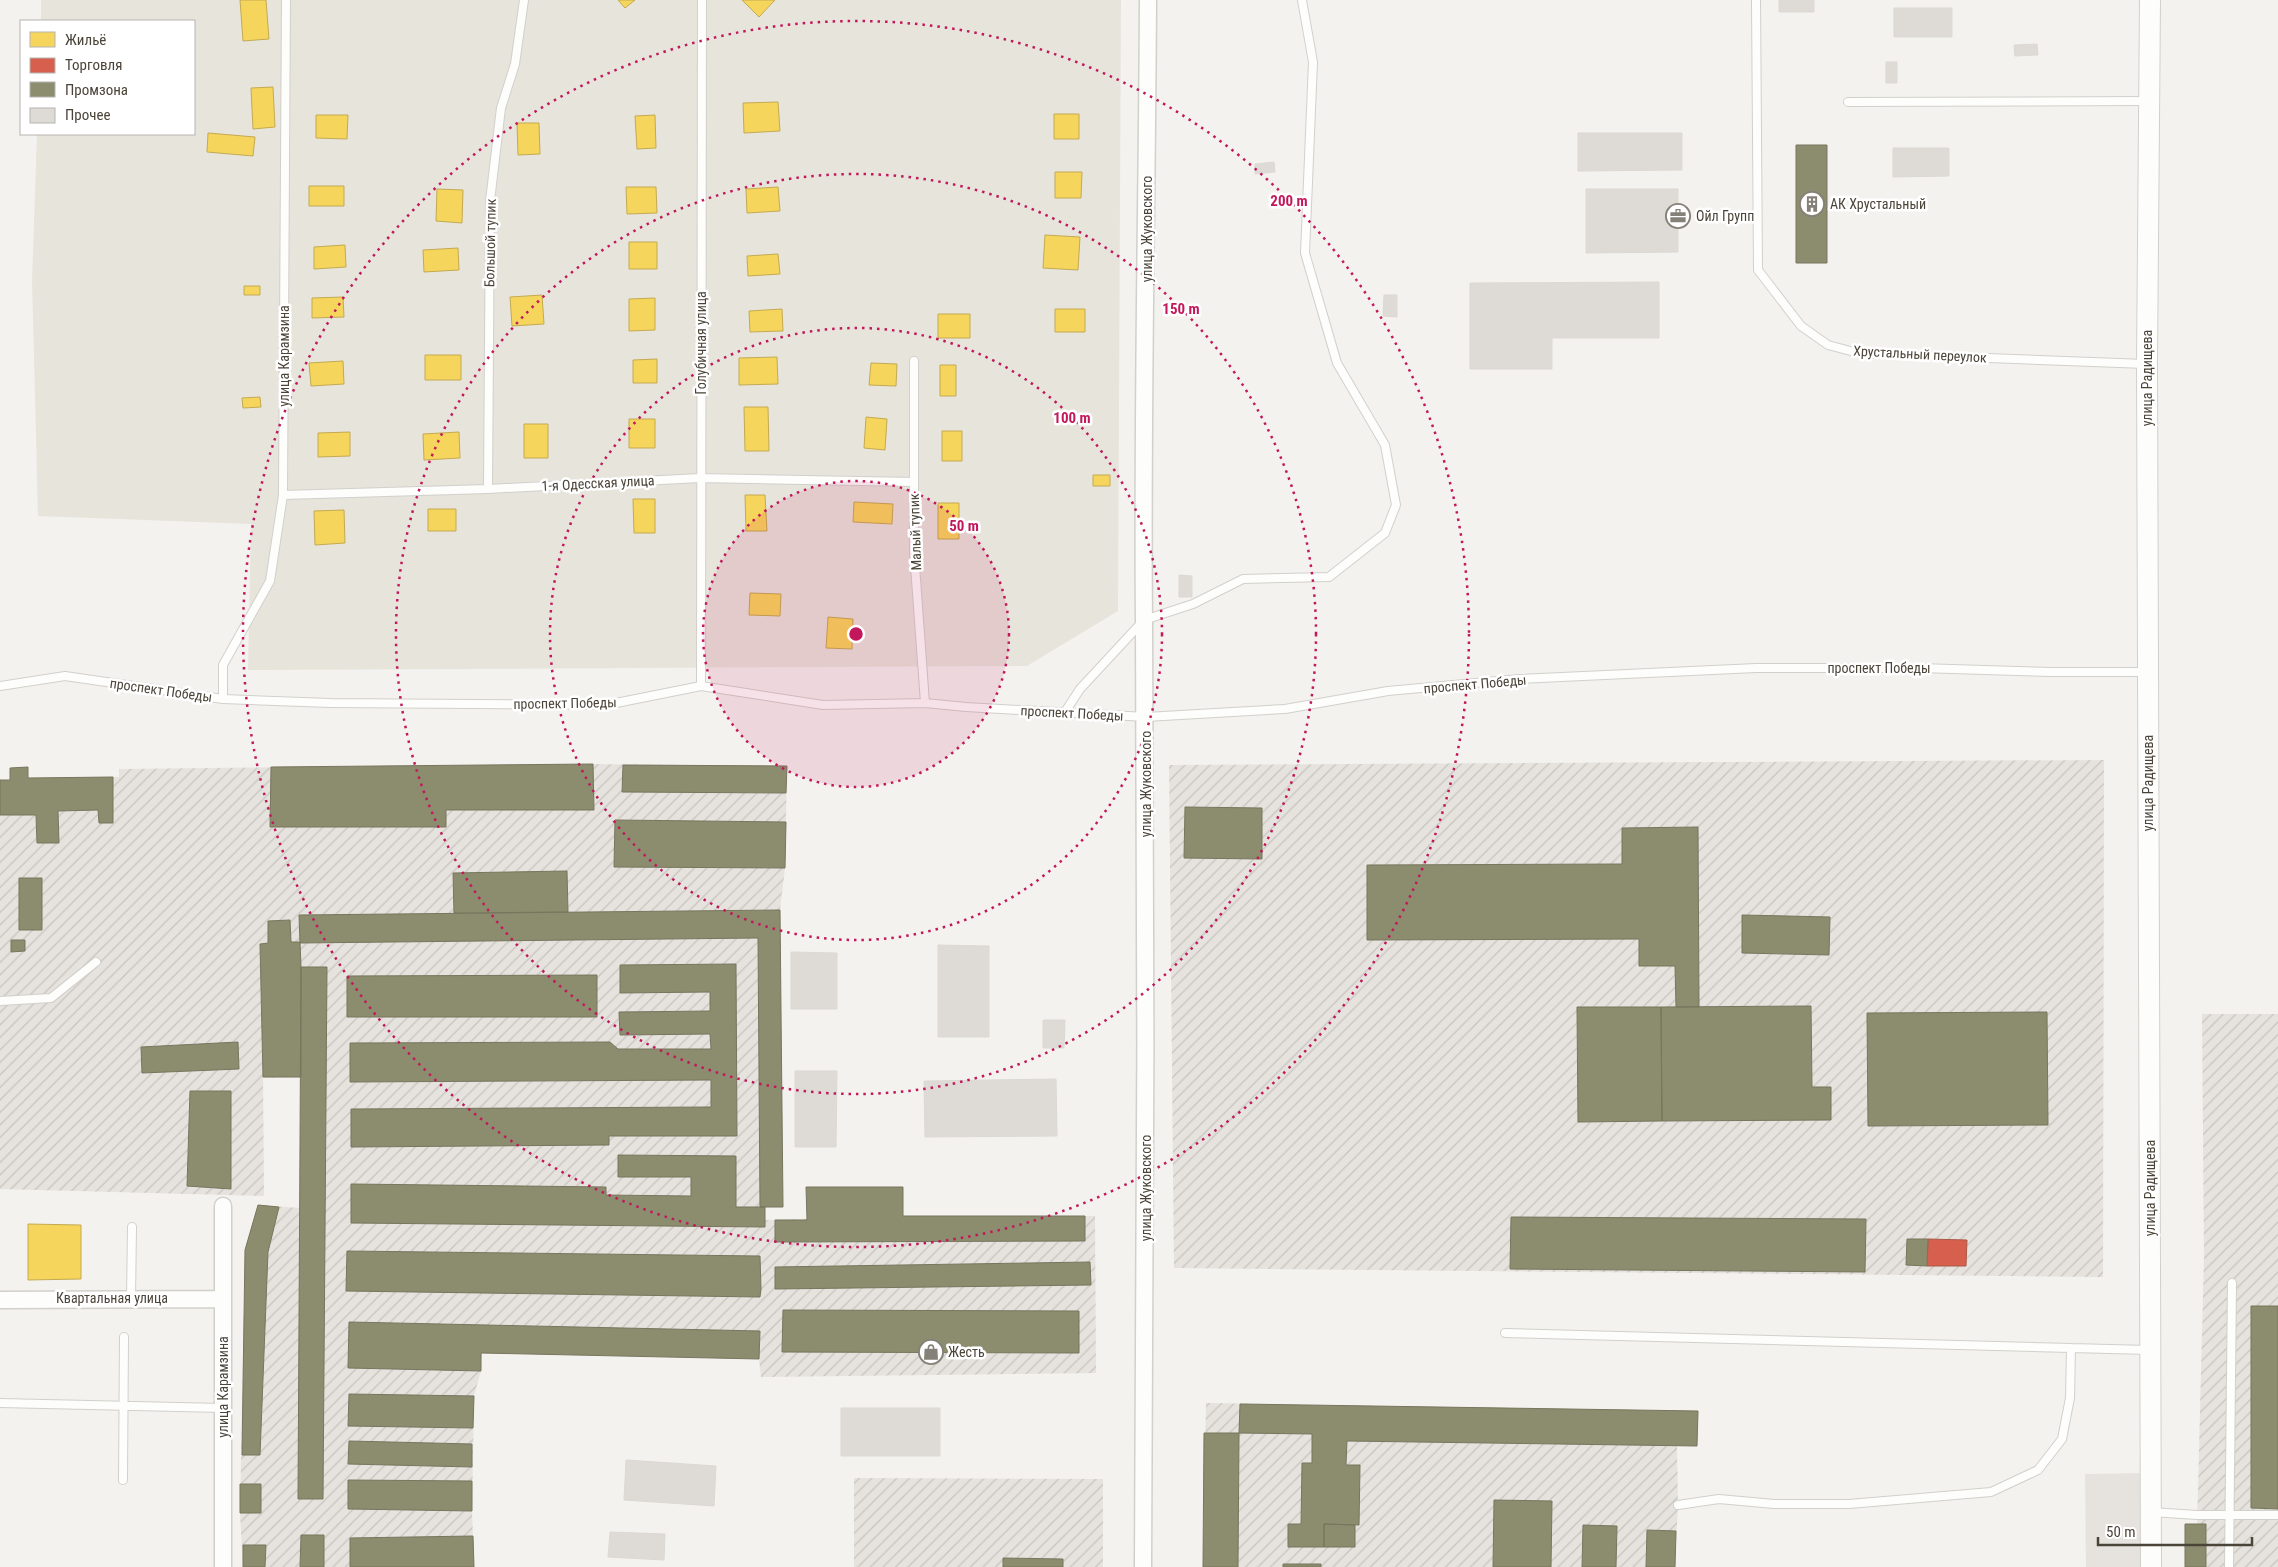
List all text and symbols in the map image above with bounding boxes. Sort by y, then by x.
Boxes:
legend [20,20,195,135]
text: Жильё [65,31,106,49]
text: Торговля [65,56,122,74]
text: Промзона [65,81,128,99]
text: Прочее [65,106,111,124]
street label: улица Жуковского [1139,176,1155,282]
building icon: АК Хрустальный [1799,191,1825,217]
text: 200 m [1270,192,1308,210]
place label: АК Хрустальный [1830,196,1926,212]
street label: Большой тупик [481,198,499,287]
office icon: Ойл Групп [1665,203,1691,229]
place label: Ойл Групп [1696,208,1754,224]
street label: Голубичная улица [693,291,709,395]
text: 150 m [1162,300,1200,318]
street label: улица Карамзина [276,305,292,407]
street label: улица Радищева [2139,330,2155,426]
street label: Хрустальный переулок [1853,343,1987,366]
text: 100 m [1053,409,1091,427]
street label: 1-я Одесская улица [541,472,655,494]
street label: Малый тупик [906,493,924,571]
text: 50 m [949,517,979,535]
centre of rings [847,625,865,643]
street label: проспект Победы [1827,660,1931,676]
street label: проспект Победы [1423,672,1527,696]
street label: проспект Победы [109,675,213,705]
street label: проспект Победы [513,694,617,712]
street label: проспект Победы [1020,702,1124,724]
street label: улица Жуковского [1138,731,1154,837]
street label: улица Радищева [2140,735,2156,831]
street label: улица Жуковского [1138,1135,1154,1241]
street label: улица Радищева [2142,1140,2158,1236]
street label: Квартальная улица [56,1290,168,1306]
street label: улица Карамзина [215,1336,231,1438]
shop icon: Жесть [918,1339,944,1365]
place label: Жесть [948,1344,985,1360]
scale bar [2098,1514,2252,1546]
text: 50 m [2106,1523,2136,1541]

